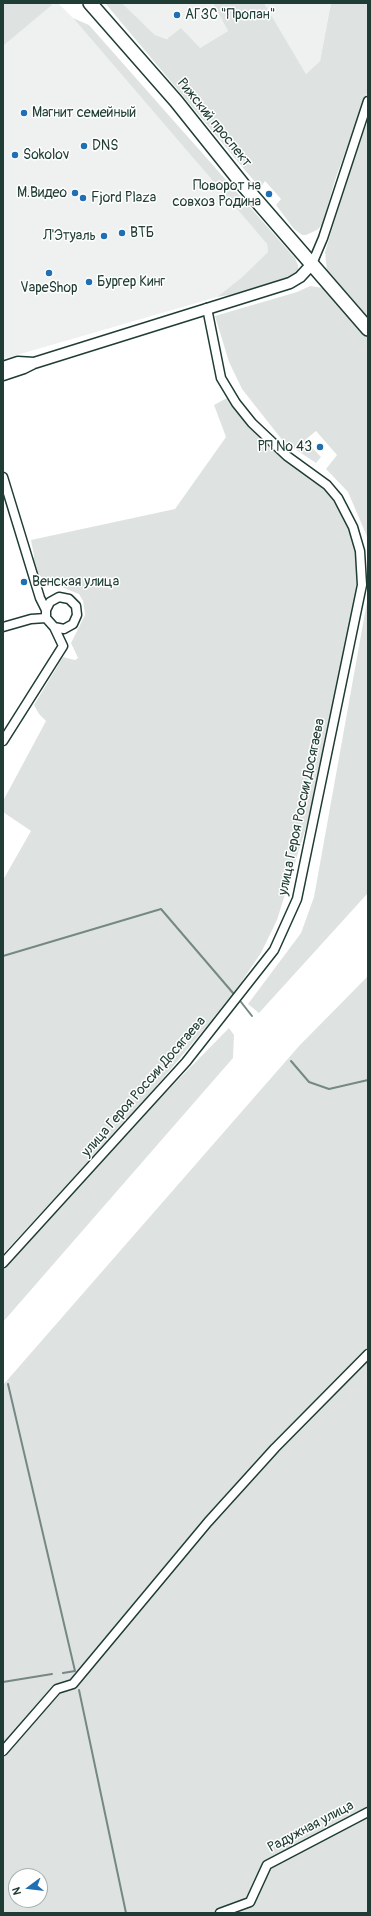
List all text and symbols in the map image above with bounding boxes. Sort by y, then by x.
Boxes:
place label: АГЗС "Пропан" [185,7,275,23]
marker: АГЗС "Пропан" [172,10,182,20]
street label: Рижский проспект [173,75,255,171]
place label: Магнит семейный [32,105,136,121]
marker: Магнит семейный [19,108,29,118]
place label: DNS [92,138,118,154]
marker: DNS [79,141,89,151]
place label: Sokolov [23,147,69,163]
marker: Sokolov [10,150,20,160]
place label: Поворот на совхоз Родина [173,178,261,210]
place label: М.Видео [17,185,67,201]
marker: М.Видео [70,188,80,198]
marker: Поворот на совхоз Родина [264,189,274,199]
place label: Fjord Plaza [91,190,156,206]
marker: Fjord Plaza [78,193,88,203]
place label: ВТБ [130,225,154,241]
place label: Л'Этуаль [43,228,96,244]
marker: ВТБ [117,228,127,238]
marker: Л'Этуаль [99,231,109,241]
marker: VapeShop [44,268,54,278]
place label: Бургер Кинг [97,274,165,290]
marker: Бургер Кинг [84,277,94,287]
place label: VapeShop [20,280,78,296]
place label: РП № 43 [258,439,312,455]
marker: РП № 43 [315,442,325,452]
place label: Венская улица [32,574,119,590]
marker: Венская улица [19,577,29,587]
street label: улица Героя России Досягаева [275,717,329,897]
street label: улица Героя России Досягаева [78,1013,210,1161]
street label: Радужная улица [265,1797,357,1857]
north arrow [8,1868,48,1908]
text: N [10,1886,24,1896]

